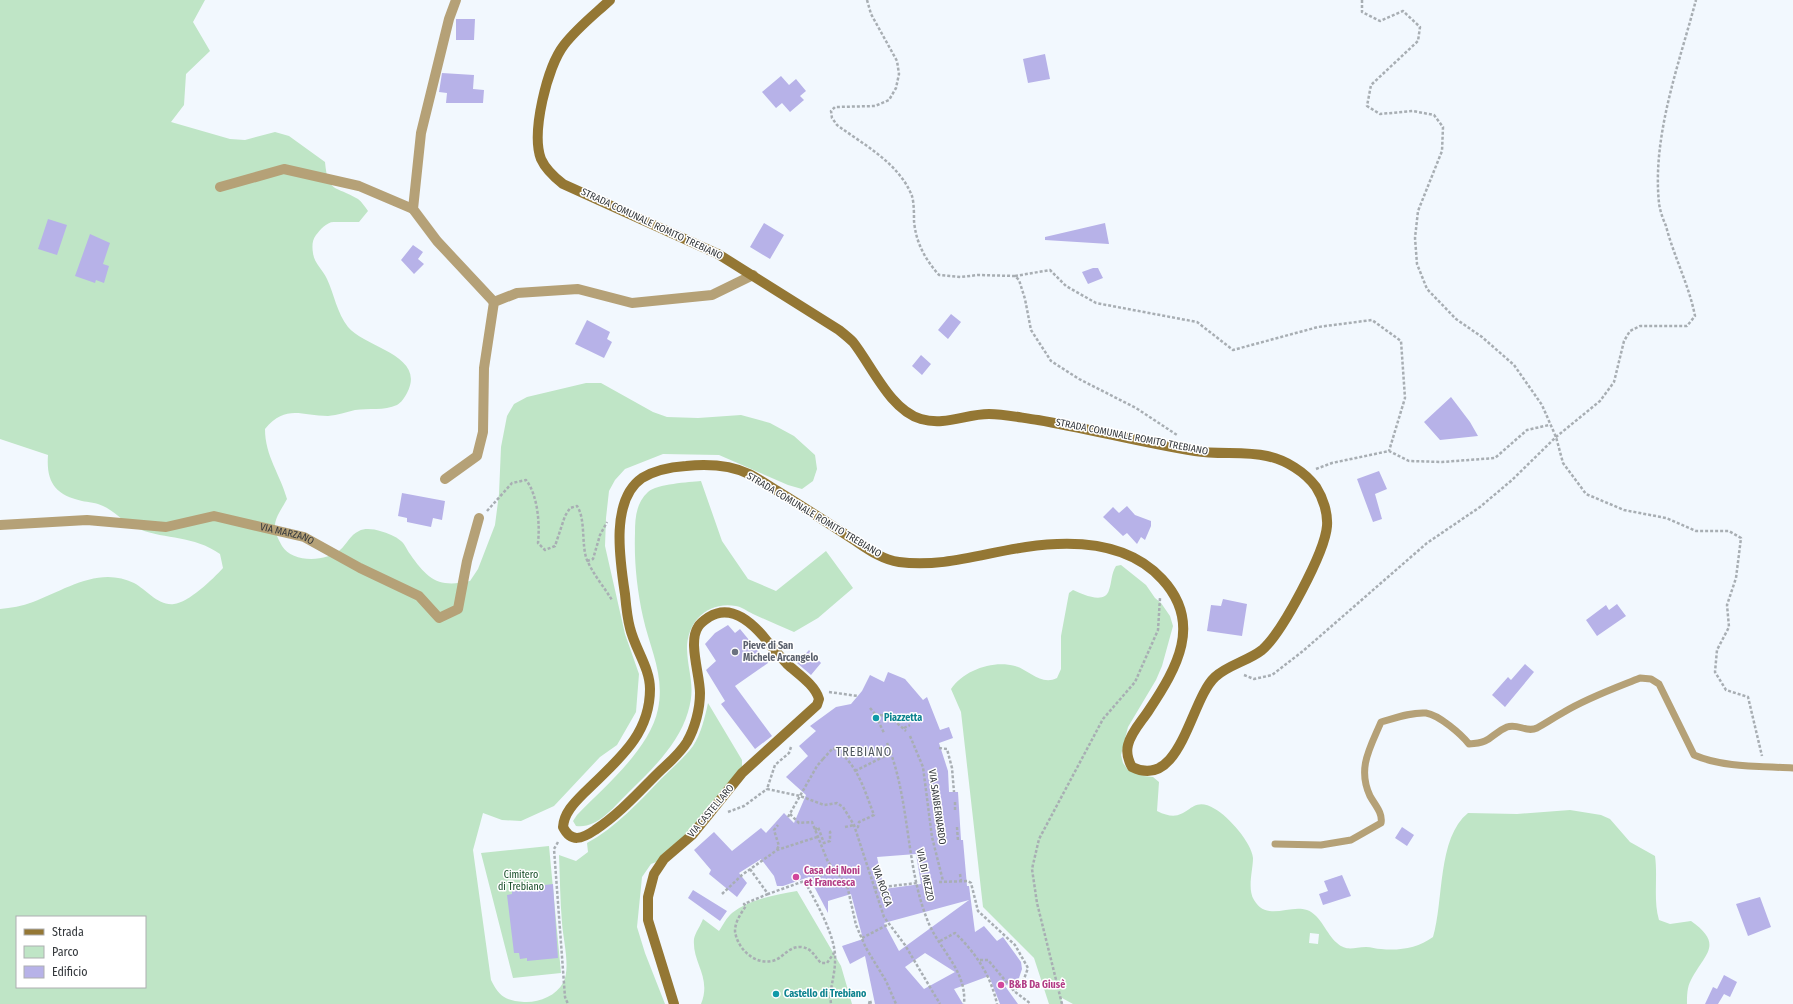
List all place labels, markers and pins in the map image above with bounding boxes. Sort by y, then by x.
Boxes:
place label: Pieve di San Michele Arcangelo [743,640,819,664]
marker: Pieve di San Michele Arcangelo [730,647,740,657]
place label: Piazzetta [884,712,922,724]
marker: Piazzetta [871,713,881,723]
place label: Casa dei Noni et Francesca [804,865,860,889]
marker: Casa dei Noni et Francesca [791,872,801,882]
place label: B&B Da Giusè [1009,978,1065,991]
marker: B&B Da Giusè [996,980,1006,990]
place label: Castello di Trebiano [784,988,867,1000]
marker: Castello di Trebiano [771,989,781,999]

